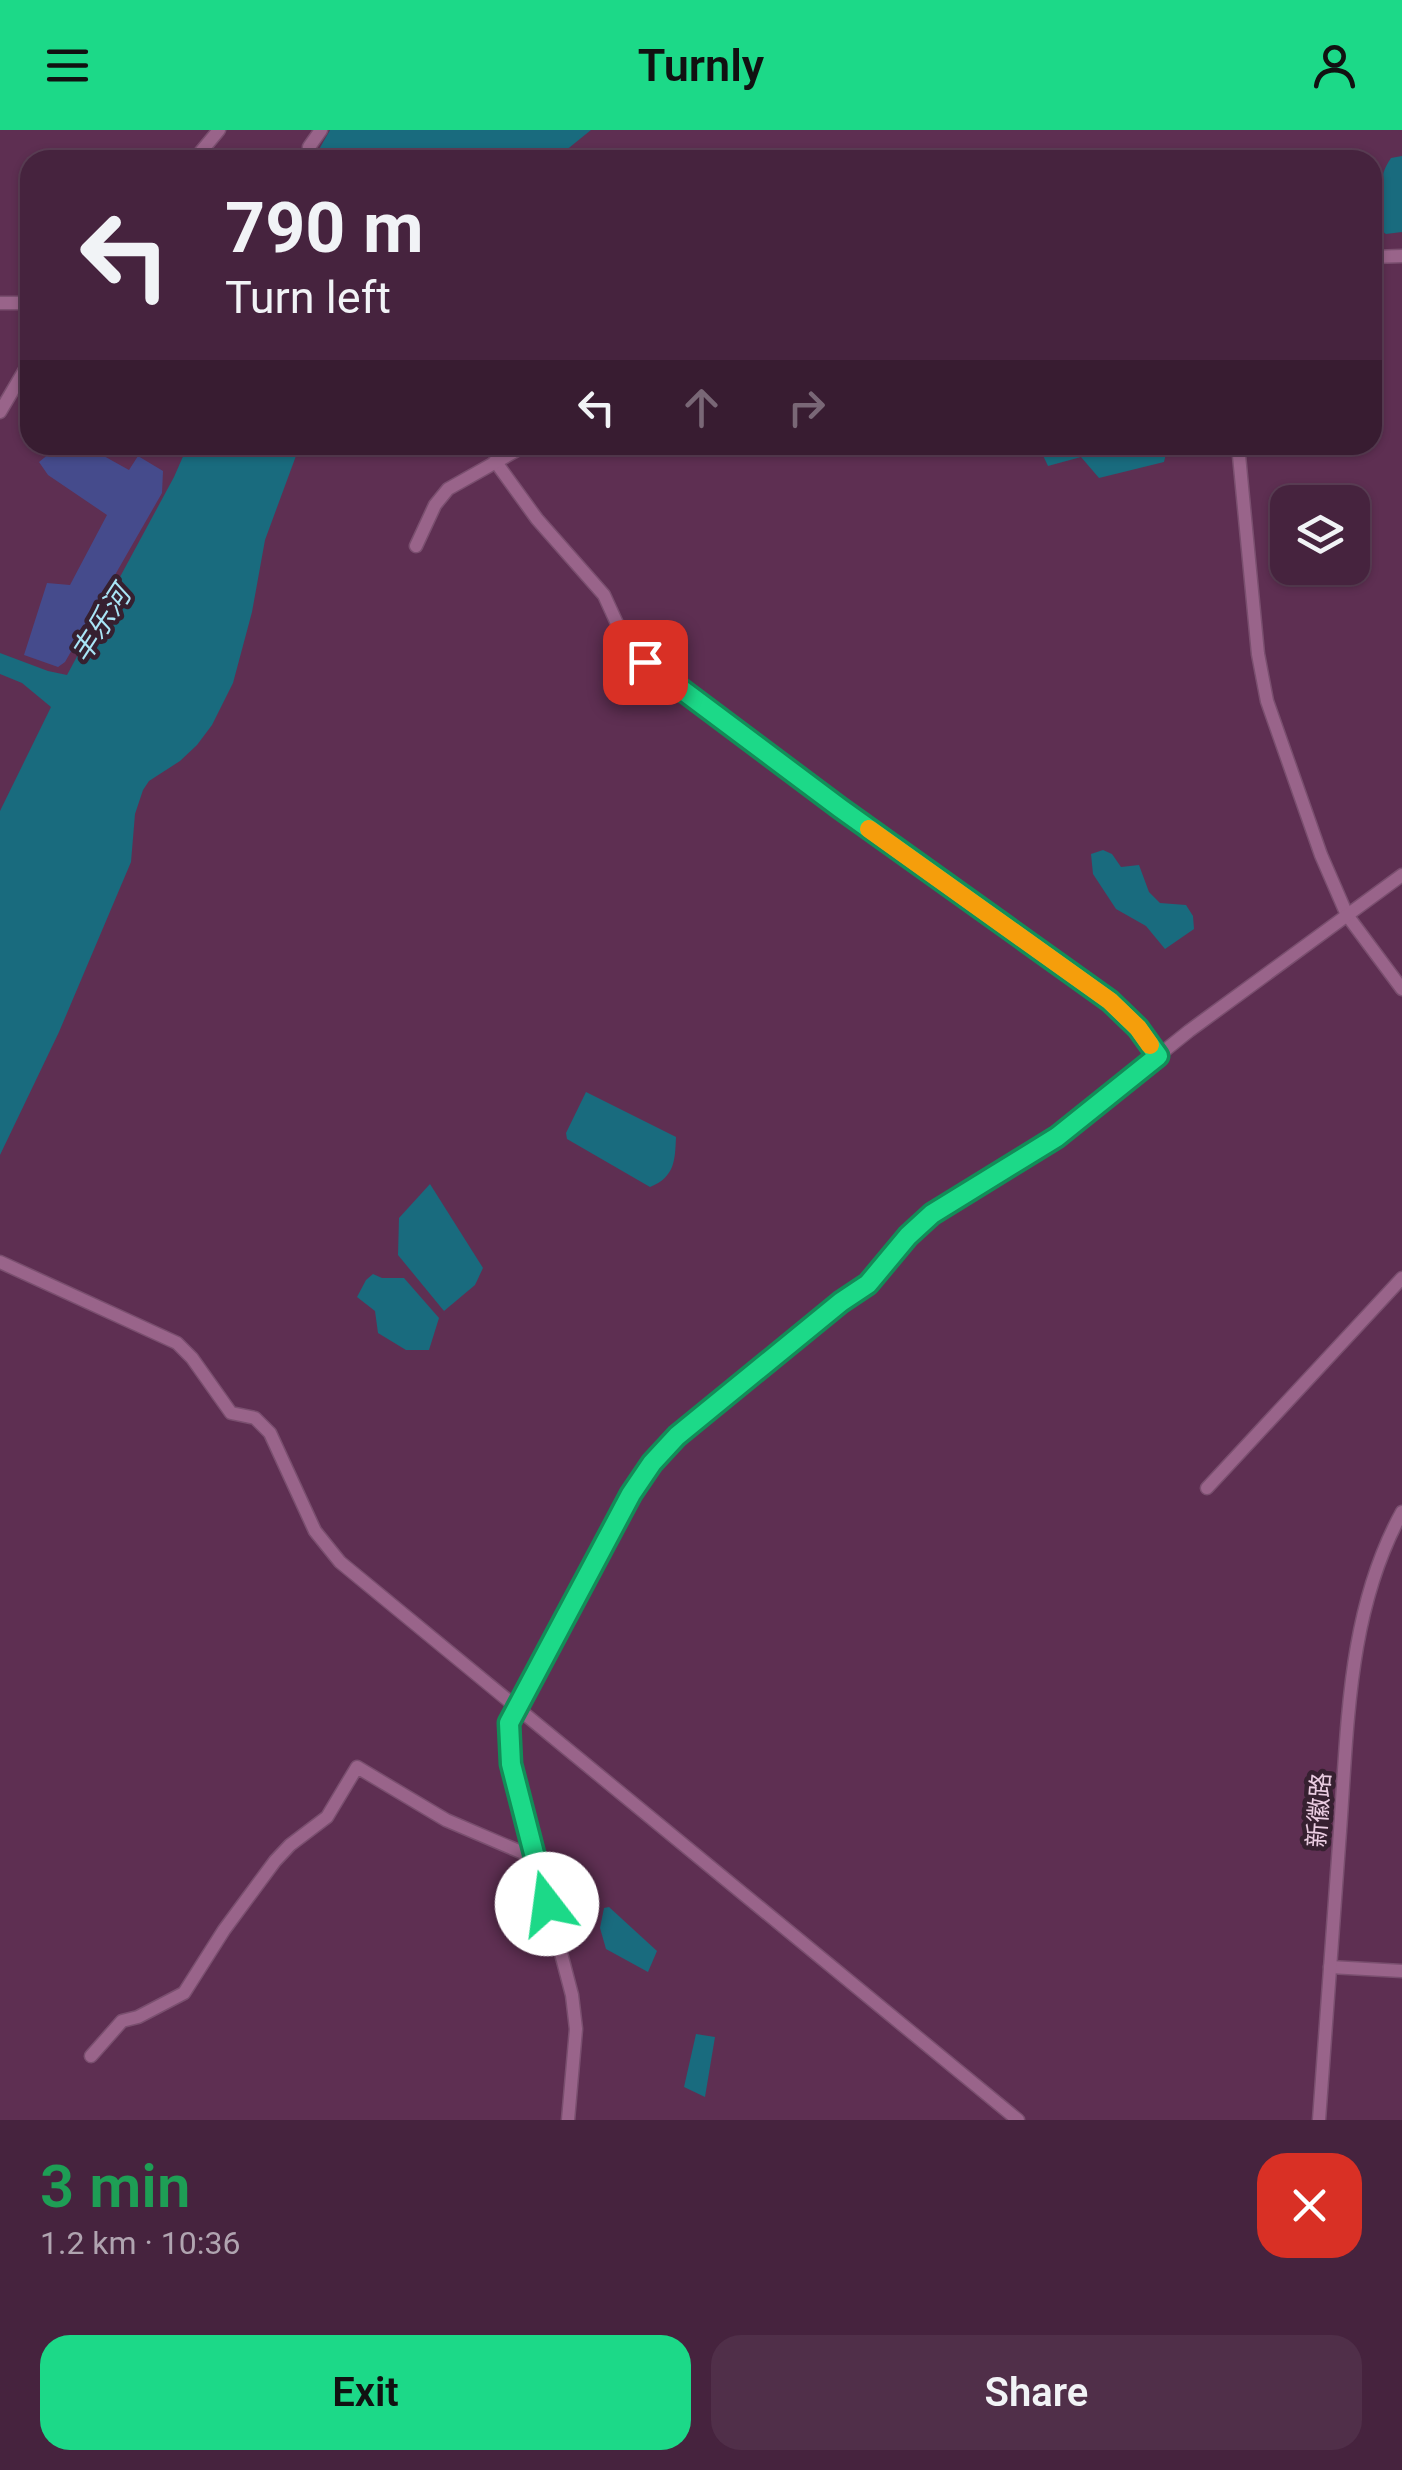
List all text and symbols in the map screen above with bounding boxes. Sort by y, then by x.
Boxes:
icon: menu [40,38,95,93]
icon: person [1307,38,1362,93]
text: Turnly [638,39,764,92]
text: 790 m [225,187,424,269]
icon: left [60,190,190,320]
text: Turn left [225,271,391,324]
icon: left [569,380,624,435]
icon: ahead [674,380,729,435]
icon: right [779,380,834,435]
map controls [1270,485,1370,585]
button: layers [1270,485,1370,585]
water label: 丰乐河 [64,576,140,668]
pin [603,620,688,705]
icon: arrive [618,635,673,690]
street label: 新徽路 [1302,1772,1336,1848]
position arrow [495,1852,599,1956]
text: 3 min [40,2151,190,2222]
button: close [1257,2153,1362,2258]
text: 1.2 km · 10:36 [40,2224,241,2262]
button: Exit [40,2335,691,2450]
button: Share [711,2335,1362,2450]

